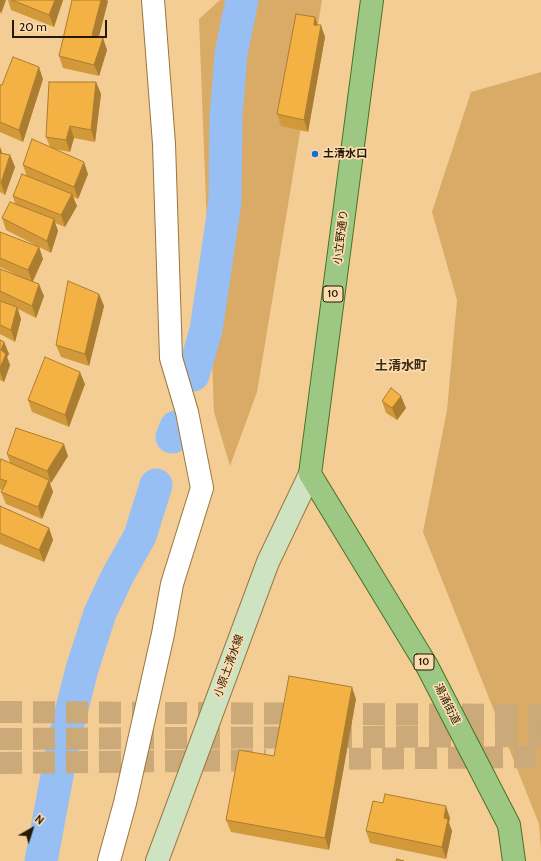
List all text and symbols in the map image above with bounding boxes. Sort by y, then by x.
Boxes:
scale bar [14,12,109,38]
text: 20 m [19,19,47,34]
place label: 土清水口 [323,147,367,161]
marker: 土清水口 [310,149,320,159]
street label: 小立野通り [331,209,351,265]
road number: 10 [323,286,343,302]
district label: 土清水町 [375,358,427,374]
street label: 小原土清水線 [212,633,246,699]
road number: 10 [414,654,434,670]
street label: 湯涌街道 [431,681,463,727]
north arrow [12,809,52,849]
text: N [32,812,47,828]

